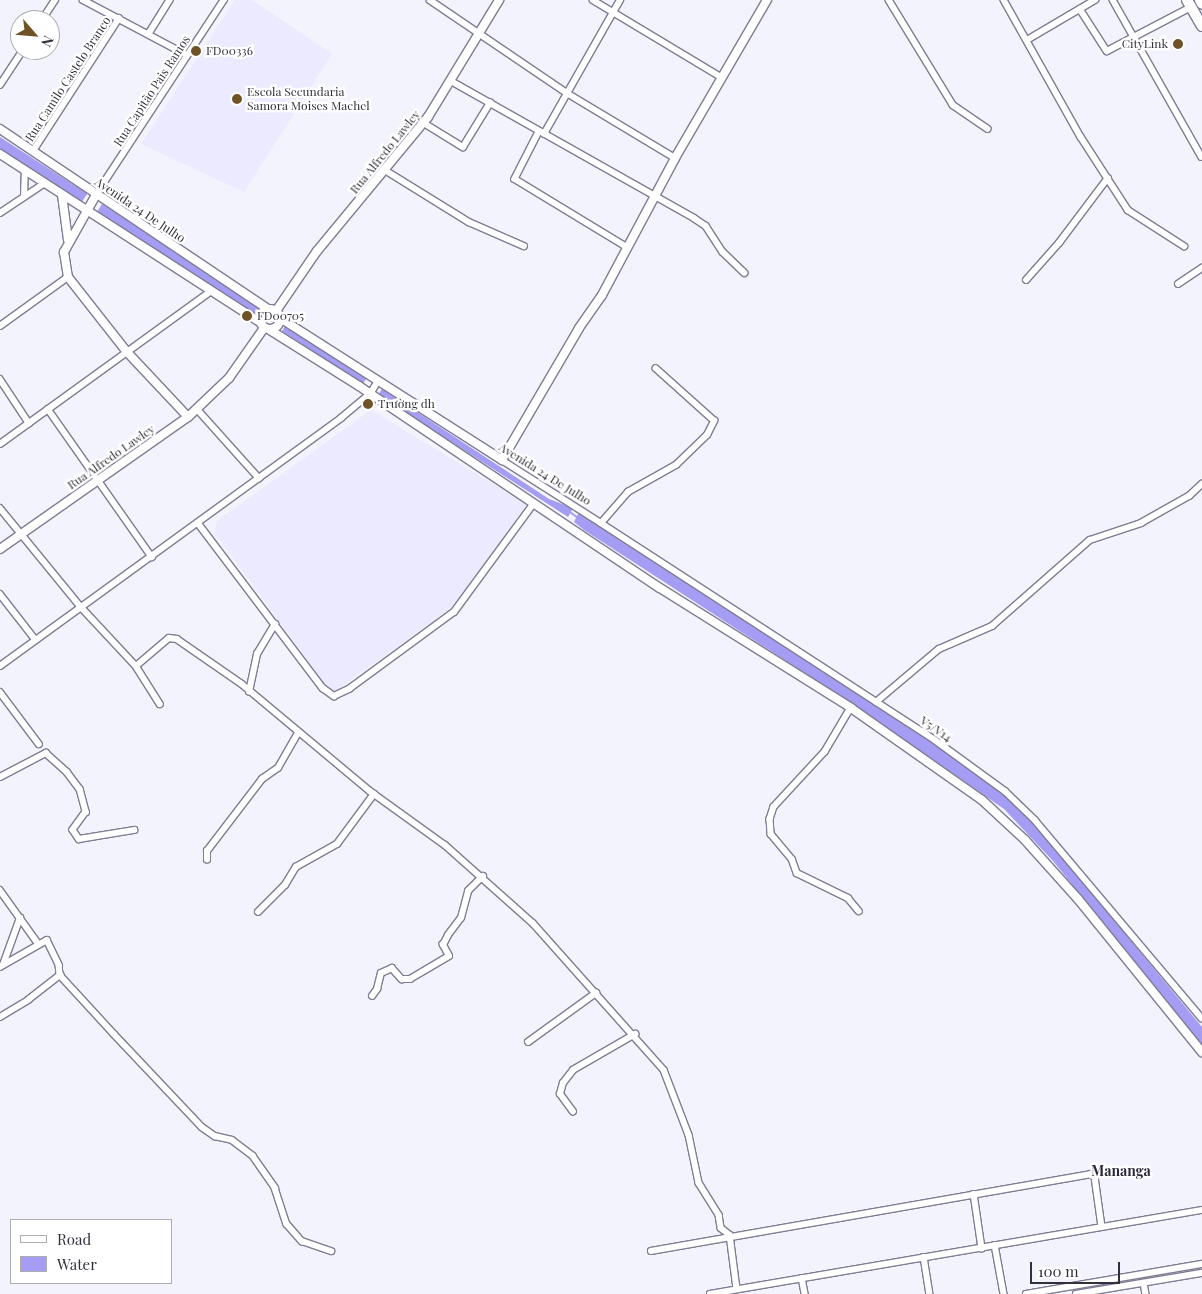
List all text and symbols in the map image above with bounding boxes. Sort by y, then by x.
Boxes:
north arrow [10,10,60,60]
street label: Rua Camilo Castelo Branco [22,14,114,144]
text: N [37,33,59,50]
street label: Rua Capitão Pais Ramos [111,33,193,149]
place label: CityLink [1122,37,1168,51]
marker: CityLink [1172,38,1184,50]
place label: FD00336 [206,44,253,58]
marker: FD00336 [190,45,202,57]
place label: Escola Secundaria Samora Moises Machel [247,85,370,113]
marker: Escola Secundaria Samora Moises Machel [231,93,243,105]
street label: Rua Alfredo Lawley [347,107,423,197]
street label: Avenida 24 De Julho [92,174,188,246]
place label: FD00705 [257,309,304,323]
marker: FD00705 [241,310,253,322]
place label: Trường đh [378,397,435,411]
marker: Trường đh [362,398,374,410]
street label: Rua Alfredo Lawley [64,421,158,493]
street label: Avenida 24 De Julho [496,440,594,508]
street label: V5/V14 [917,713,955,745]
district label: Mananga [1091,1163,1151,1179]
legend [10,1219,172,1284]
text: Road [57,1229,91,1249]
scale bar [1032,1252,1122,1284]
text: Water [57,1254,97,1274]
text: 100 m [1038,1261,1079,1281]

